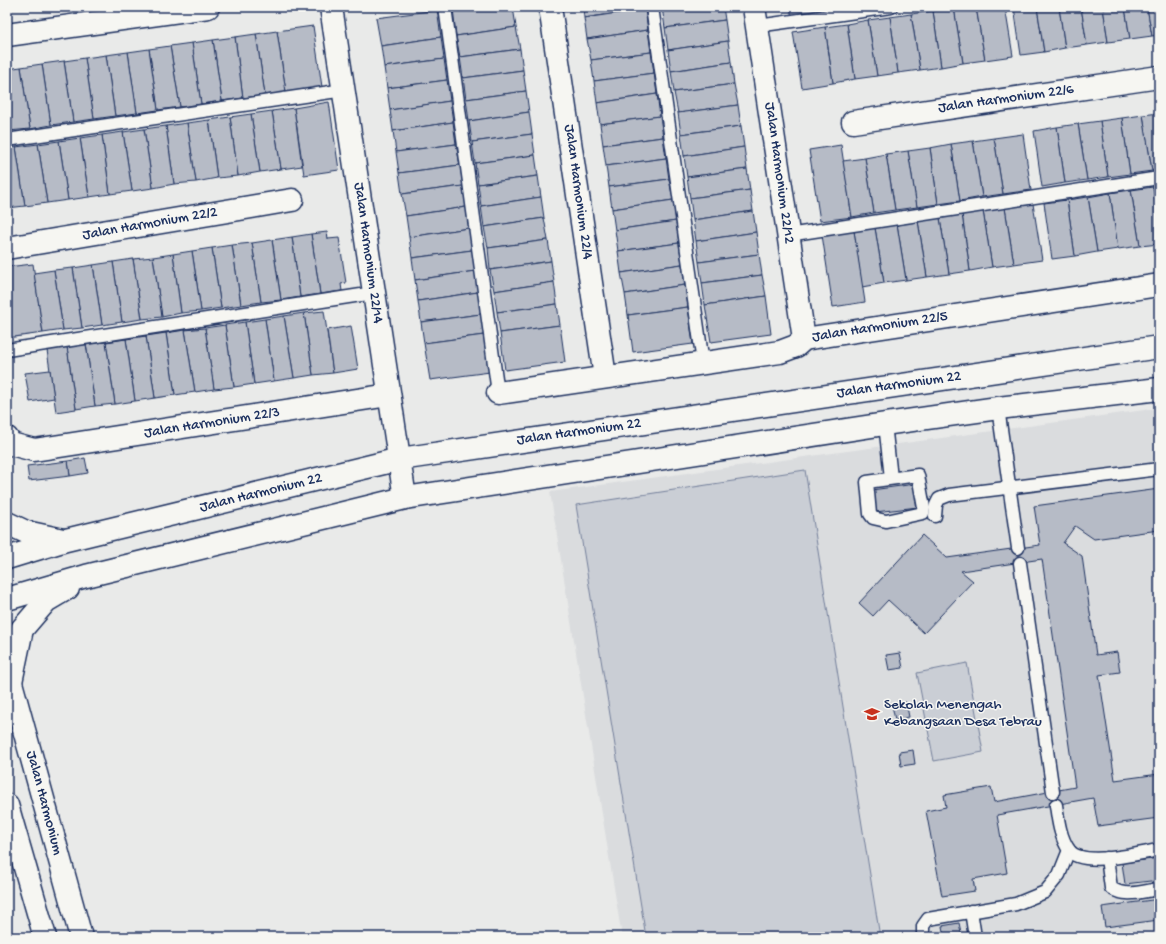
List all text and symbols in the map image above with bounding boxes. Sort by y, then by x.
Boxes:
street label: Jalan Harmonium 22/6 [937,81,1075,117]
street label: Jalan Harmonium 22/12 [760,101,798,245]
street label: Jalan Harmonium 22/4 [560,123,596,261]
street label: Jalan Harmonium 22/14 [349,181,387,325]
street label: Jalan Harmonium 22/2 [81,203,219,245]
street label: Jalan Harmonium 22/5 [811,307,949,347]
street label: Jalan Harmonium 22 [836,367,962,403]
street label: Jalan Harmonium 22/3 [143,403,281,443]
street label: Jalan Harmonium 22 [516,414,642,450]
street label: Jalan Harmonium 22 [198,469,324,517]
place label: Sekolah Menengah Kebangsaan Desa Tebrau [884,696,1042,731]
school or university icon: Sekolah Menengah Kebangsaan Desa Tebrau [863,705,881,723]
street label: Jalan Harmonium [21,749,67,857]

